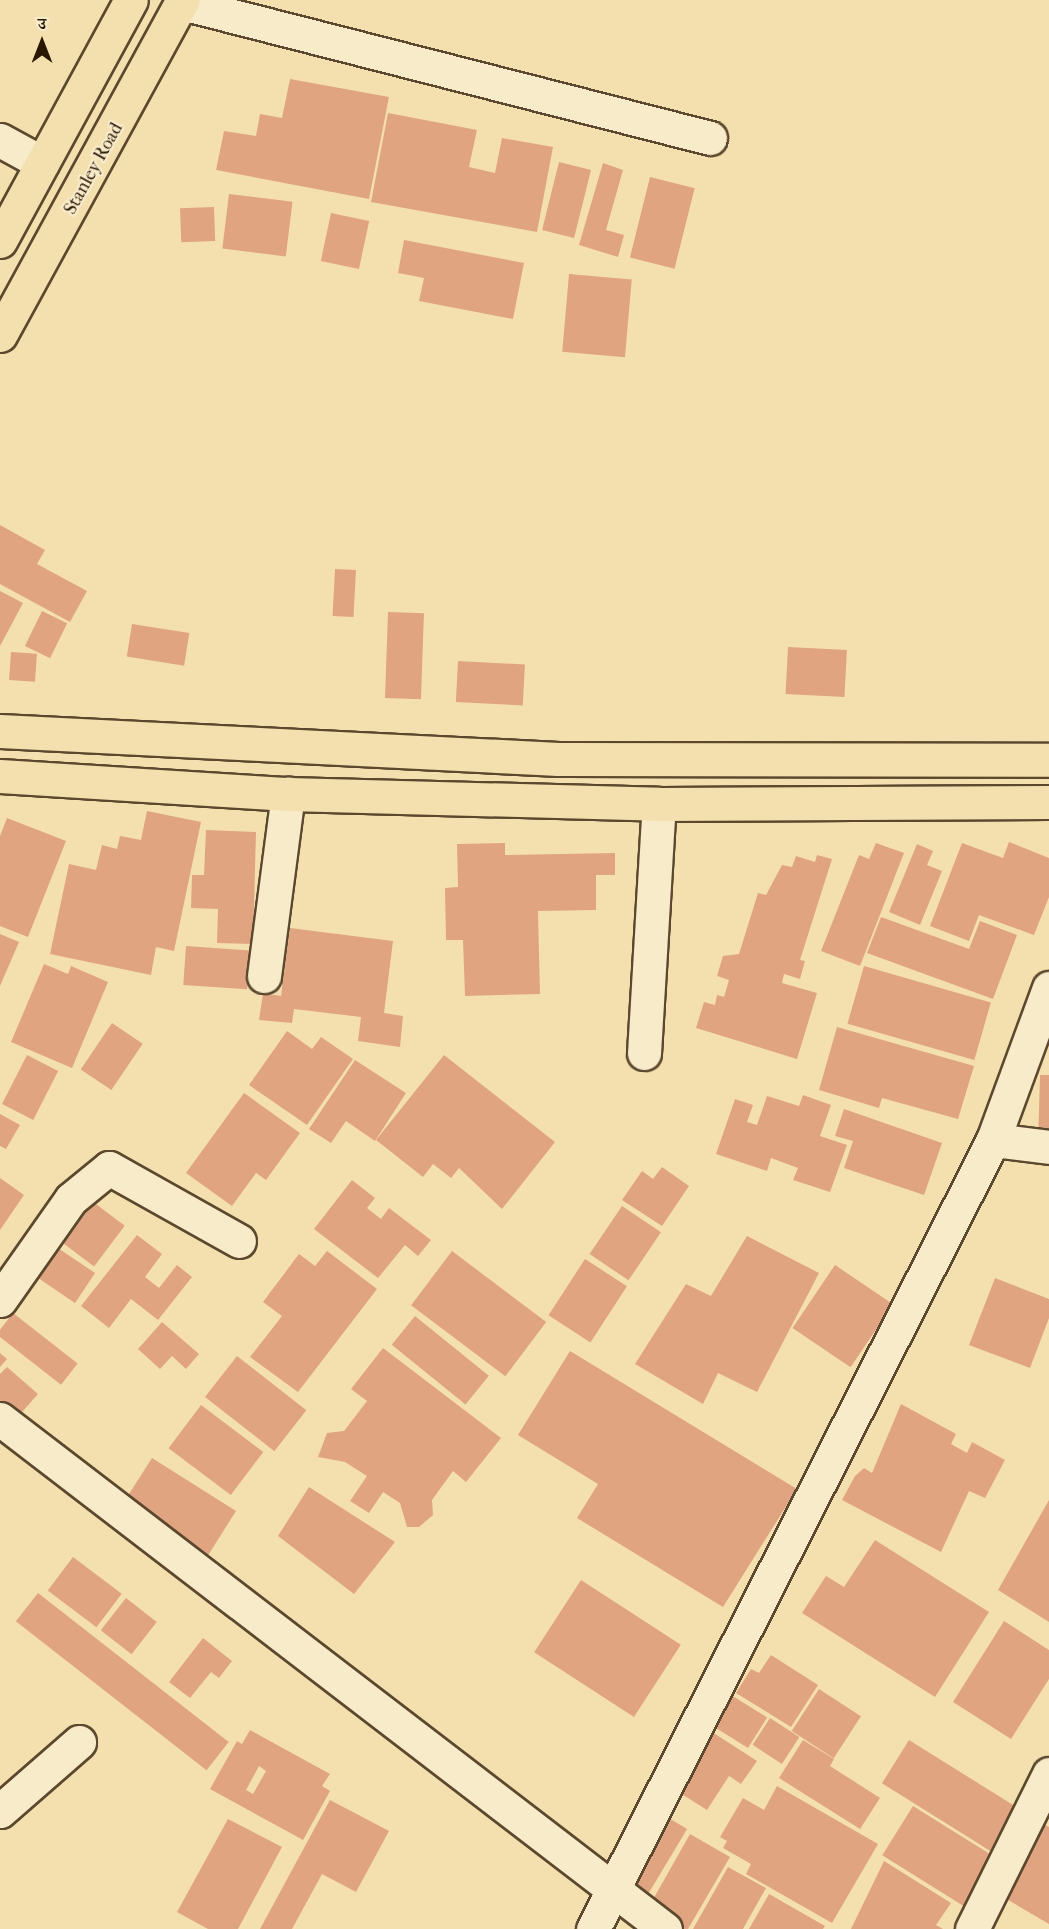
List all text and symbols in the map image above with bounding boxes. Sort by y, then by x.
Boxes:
north arrow [12,12,72,72]
text: उ [38,14,46,33]
street label: Stanley Road [60,119,128,219]

